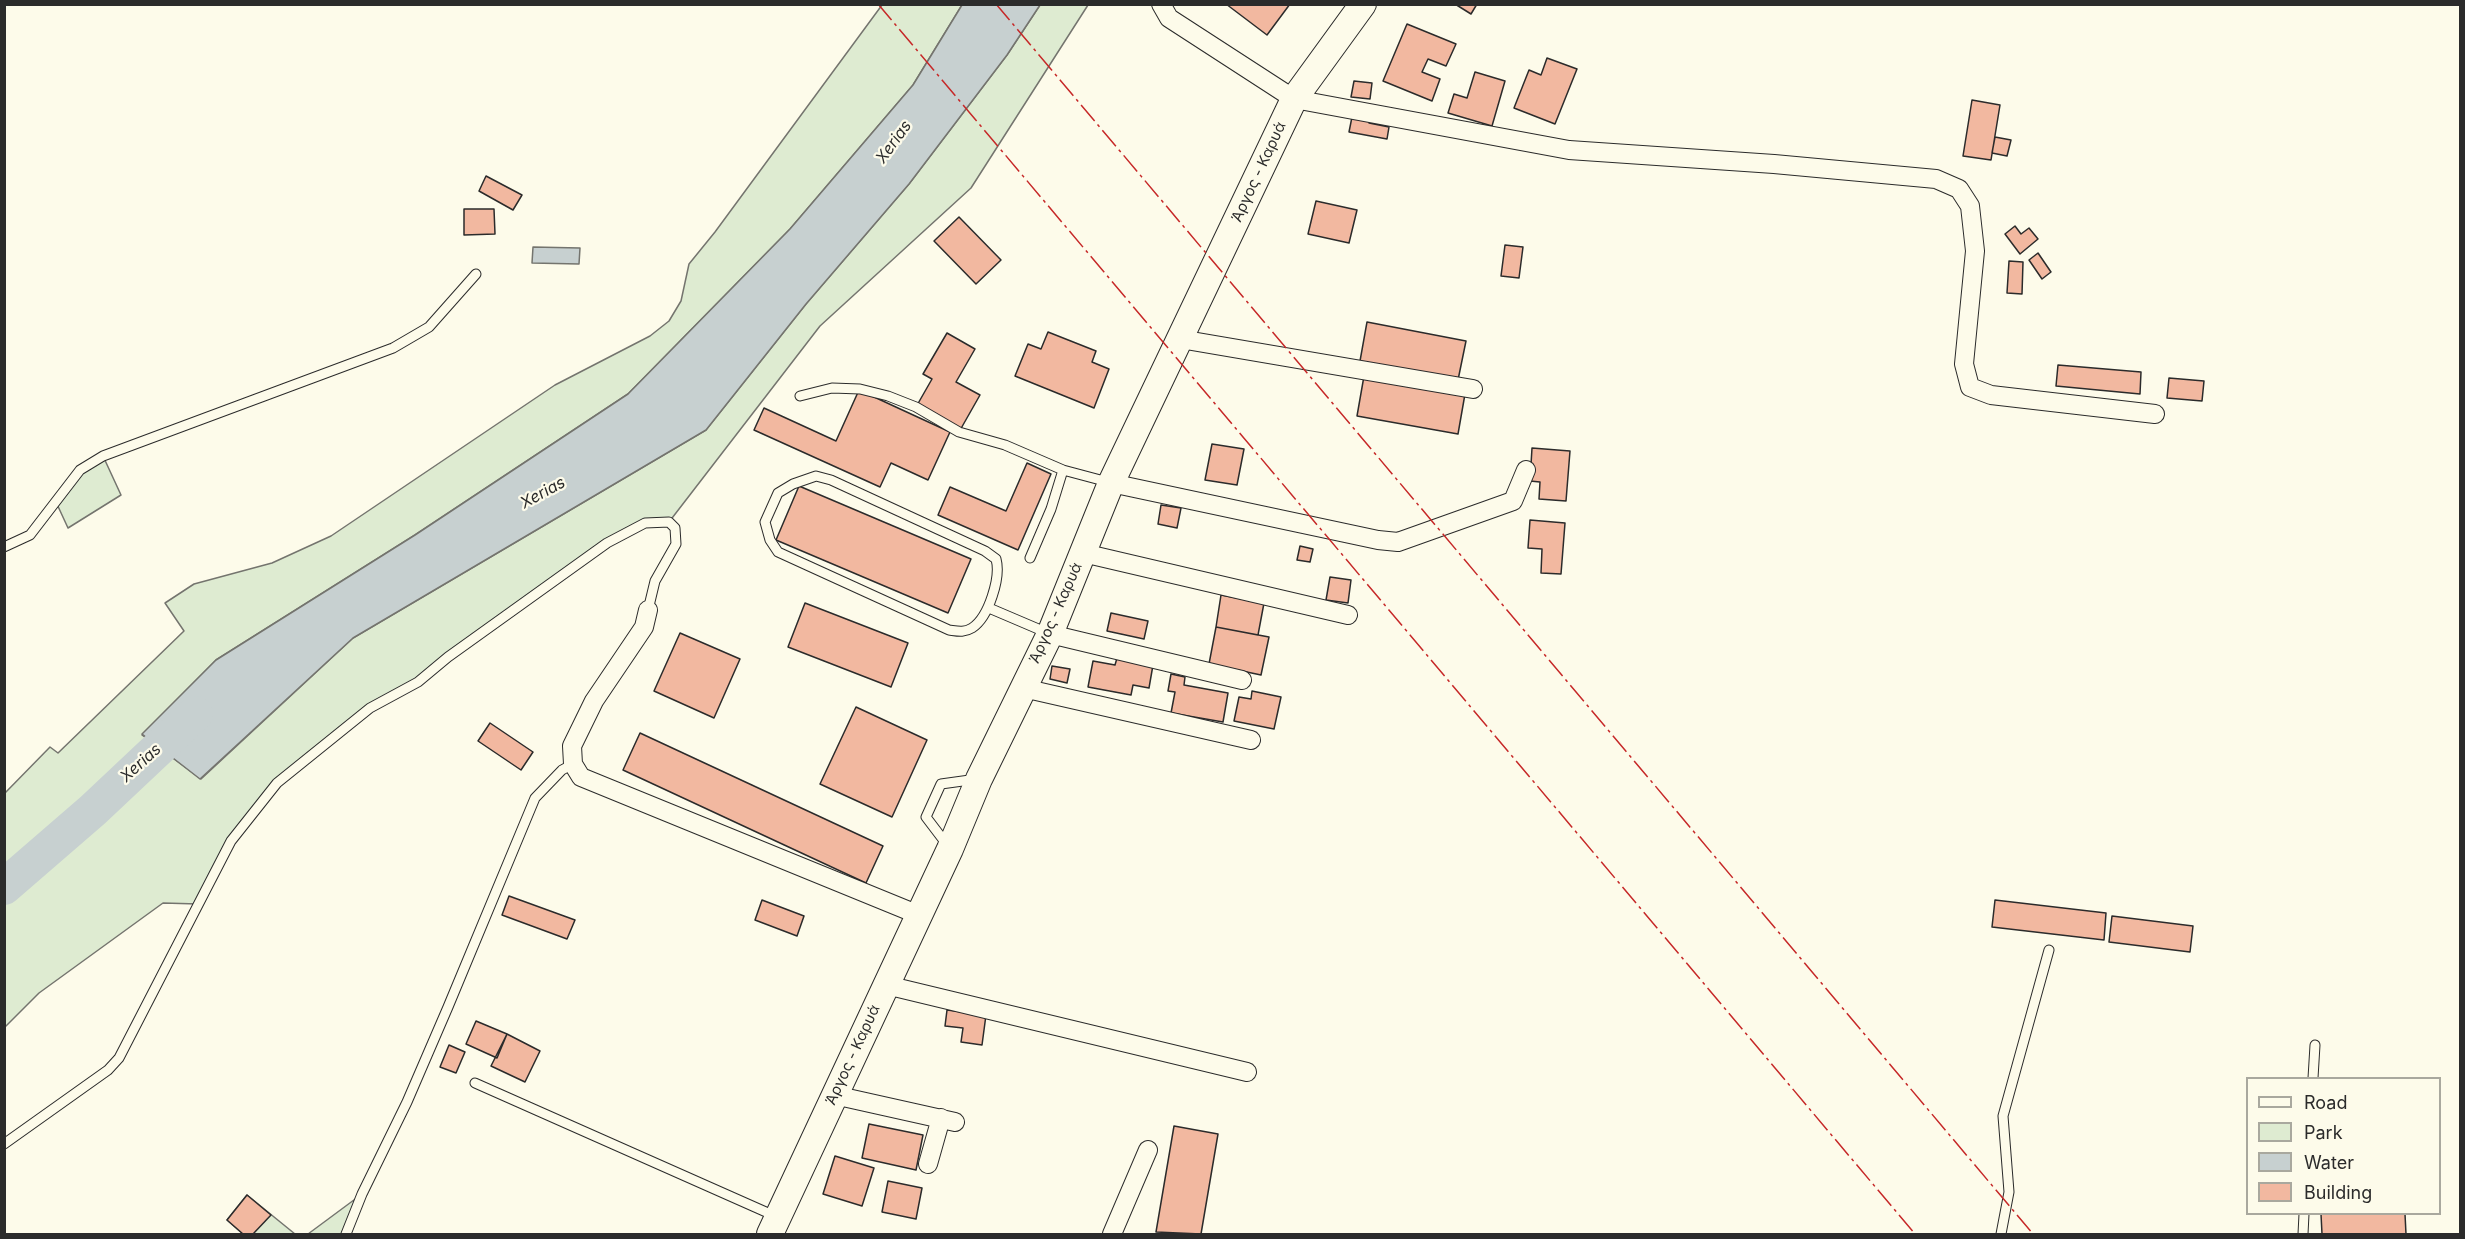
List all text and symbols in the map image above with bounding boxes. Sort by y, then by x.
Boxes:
water label: Xerias [872,117,916,167]
street label: Άργος - Καρυά [1228,119,1290,225]
water label: Xerias [517,473,569,513]
street label: Άργος - Καρυά [1026,560,1086,666]
water label: Xerias [117,740,165,786]
street label: Άργος - Καρυά [822,1002,884,1108]
legend [2246,1077,2441,1215]
text: Road [2304,1092,2347,1113]
text: Park [2304,1122,2343,1143]
text: Water [2304,1152,2354,1173]
text: Building [2304,1182,2372,1203]

